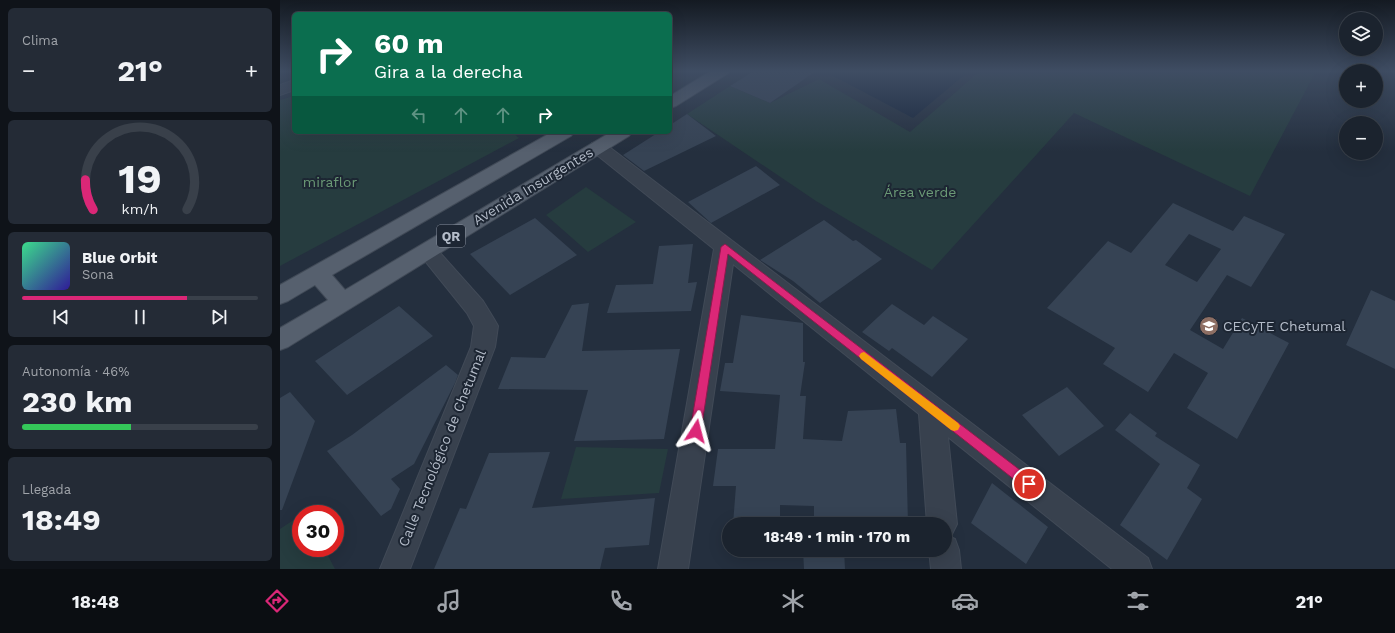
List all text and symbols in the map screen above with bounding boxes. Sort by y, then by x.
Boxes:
map controls [1339,12,1383,160]
button: layers [1339,12,1383,56]
text: 60 m [374,27,444,60]
icon: right [308,28,360,80]
text: Clima [22,33,58,48]
text: 21° [117,53,163,88]
text: − [22,58,35,83]
text: + [245,58,258,83]
text: Gira a la derecha [374,61,523,82]
button: + [1339,64,1383,108]
icon: left [408,104,430,126]
icon: ahead [450,104,472,126]
icon: ahead [492,104,514,126]
icon: right [534,104,556,126]
button: − [1339,116,1383,160]
street label: Avenida Insurgentes [470,144,596,228]
text: 19 [118,154,162,203]
park label: miraflor [303,174,357,190]
park label: Área verde [884,184,956,200]
text: km/h [122,201,158,217]
road number: QR [437,225,465,247]
text: Blue Orbit [82,249,157,267]
text: Sona [82,267,114,282]
icon: previous [50,306,72,328]
icon: pause [129,306,151,328]
icon: next [208,306,230,328]
school or university icon: CECyTE Chetumal [1198,315,1220,337]
place label: CECyTE Chetumal [1223,318,1346,334]
street label: Calle Tecnológico de Chetumal [395,346,489,549]
text: Autonomía · 46% [22,364,129,379]
text: 230 km [22,384,132,419]
position arrow [675,410,717,452]
pin [1012,467,1046,501]
icon: arrive [1018,473,1040,495]
text: Llegada [22,482,71,497]
text: 18:49 [22,502,101,537]
speed limit sign: 30 [292,505,344,557]
text: 18:49 · 1 min · 170 m [764,528,910,546]
icon: directions [263,587,291,615]
icon: music [435,587,463,615]
icon: phone [607,587,635,615]
icon: climate [779,587,807,615]
icon: car [951,587,979,615]
icon: filters [1124,587,1152,615]
text: 18:48 [72,591,119,612]
text: 21° [1296,591,1323,612]

